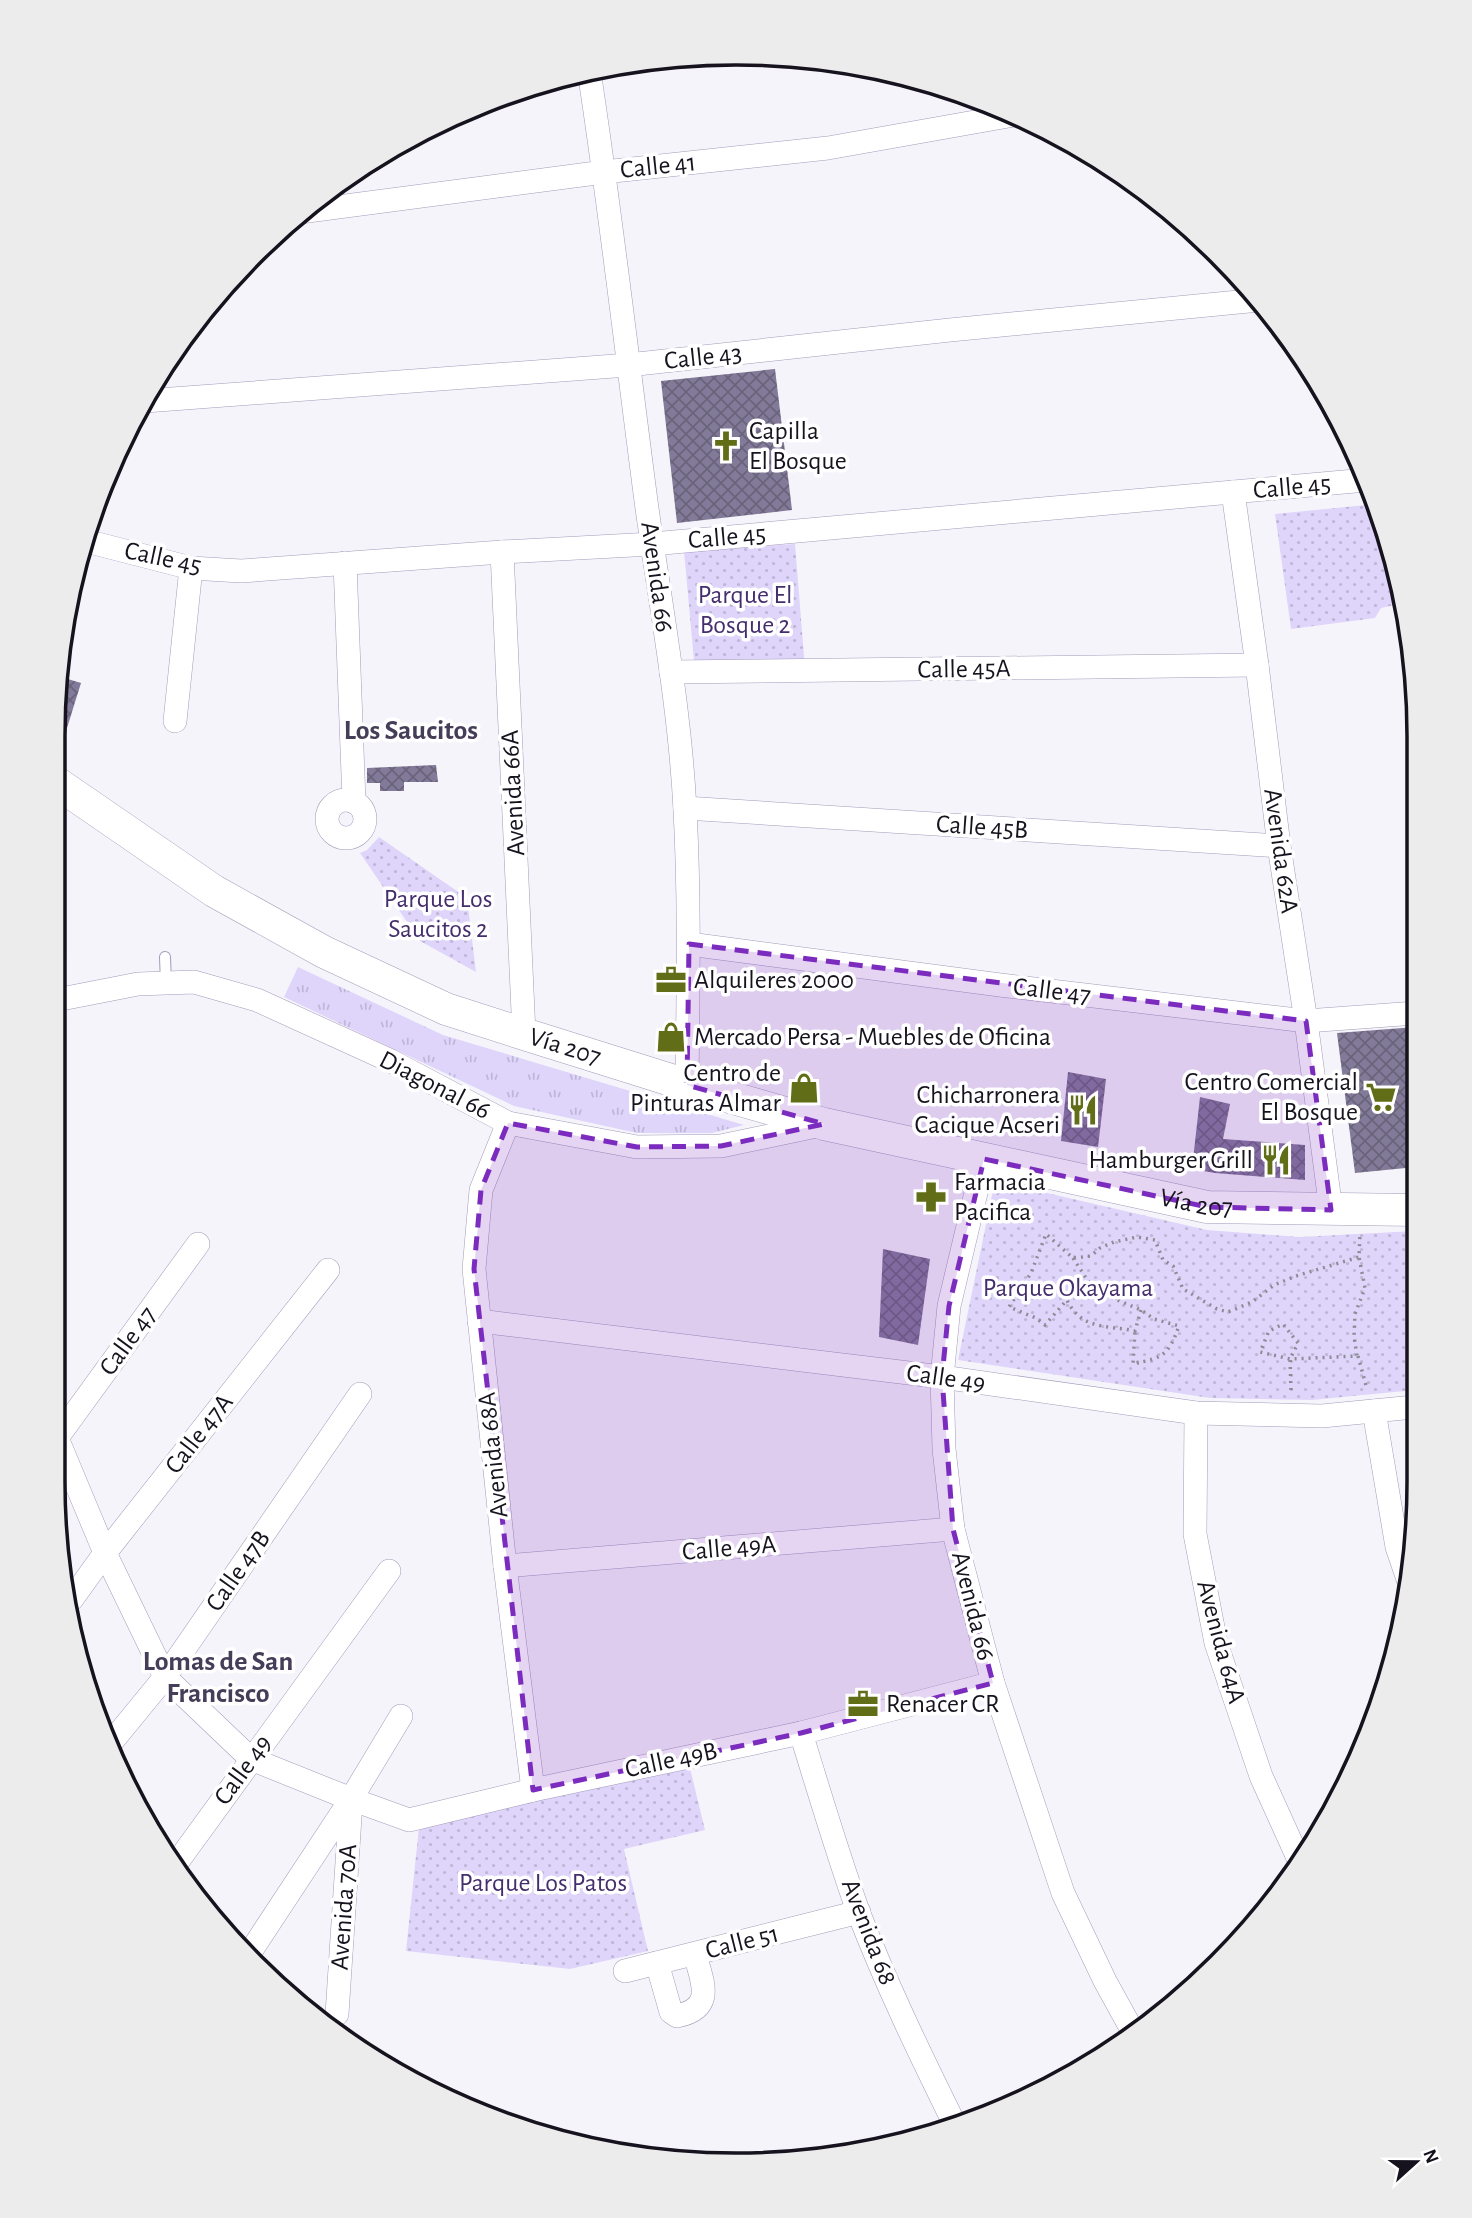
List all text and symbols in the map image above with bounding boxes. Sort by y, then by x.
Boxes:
street label: Calle 41 [619,149,697,183]
street label: Calle 43 [663,340,743,374]
place label: Capilla El Bosque [749,418,847,474]
church icon: Capilla El Bosque [709,429,743,463]
street label: Calle 45 [1252,471,1332,503]
street label: Avenida 66 [636,520,678,634]
street label: Calle 45 [687,521,767,553]
street label: Calle 45 [122,537,204,579]
park label: Parque El Bosque 2 [698,582,792,638]
street label: Calle 45A [917,655,1011,683]
district label: Los Saucitos [344,717,478,745]
street label: Avenida 66A [497,729,529,857]
street label: Avenida 62A [1259,787,1303,915]
street label: Calle 45B [935,811,1029,843]
park label: Parque Los Saucitos 2 [384,886,492,942]
office icon: Alquileres 2000 [654,963,688,997]
place label: Alquileres 2000 [694,967,854,993]
street label: Calle 47 [1012,973,1092,1009]
shop icon: Mercado Persa - Muebles de Oficina [654,1020,688,1054]
street label: Vía 207 [526,1023,604,1070]
place label: Mercado Persa - Muebles de Oficina [694,1024,1051,1050]
street label: Diagonal 66 [375,1046,495,1124]
place label: Centro de Pinturas Almar [630,1060,782,1116]
place label: Centro Comercial El Bosque [1184,1069,1358,1125]
shop icon: Centro de Pinturas Almar [787,1071,821,1105]
supermarket icon: Centro Comercial El Bosque [1364,1080,1398,1114]
place label: Chicharronera Cacique Acseri [915,1082,1060,1138]
restaurant icon: Chicharronera Cacique Acseri [1066,1093,1100,1127]
restaurant icon: Hamburger Grill [1259,1143,1293,1177]
place label: Hamburger Grill [1088,1147,1253,1173]
place label: Farmacia Pacifica [954,1169,1046,1225]
pharmacy icon: Farmacia Pacifica [914,1180,948,1214]
street label: Vía 207 [1157,1184,1233,1220]
park label: Parque Okayama [983,1275,1153,1301]
street label: Calle 47 [95,1302,162,1380]
street label: Calle 49 [905,1360,987,1396]
street label: Calle 47A [160,1389,238,1479]
street label: Avenida 68A [473,1391,513,1519]
street label: Calle 47B [201,1526,275,1616]
street label: Calle 49A [681,1531,777,1565]
street label: Avenida 66 [947,1549,999,1663]
street label: Avenida 64A [1192,1578,1250,1706]
district label: Lomas de San Francisco [143,1648,293,1708]
office icon: Renacer CR [846,1687,880,1721]
place label: Renacer CR [886,1691,1000,1717]
street label: Calle 49 [209,1730,277,1810]
street label: Calle 49B [623,1738,719,1782]
street label: Avenida 70A [327,1843,361,1971]
park label: Parque Los Patos [459,1870,627,1896]
street label: Avenida 68 [837,1875,901,1989]
street label: Calle 51 [703,1920,781,1964]
north arrow [1381,2127,1451,2197]
text: N [1419,2147,1442,2166]

